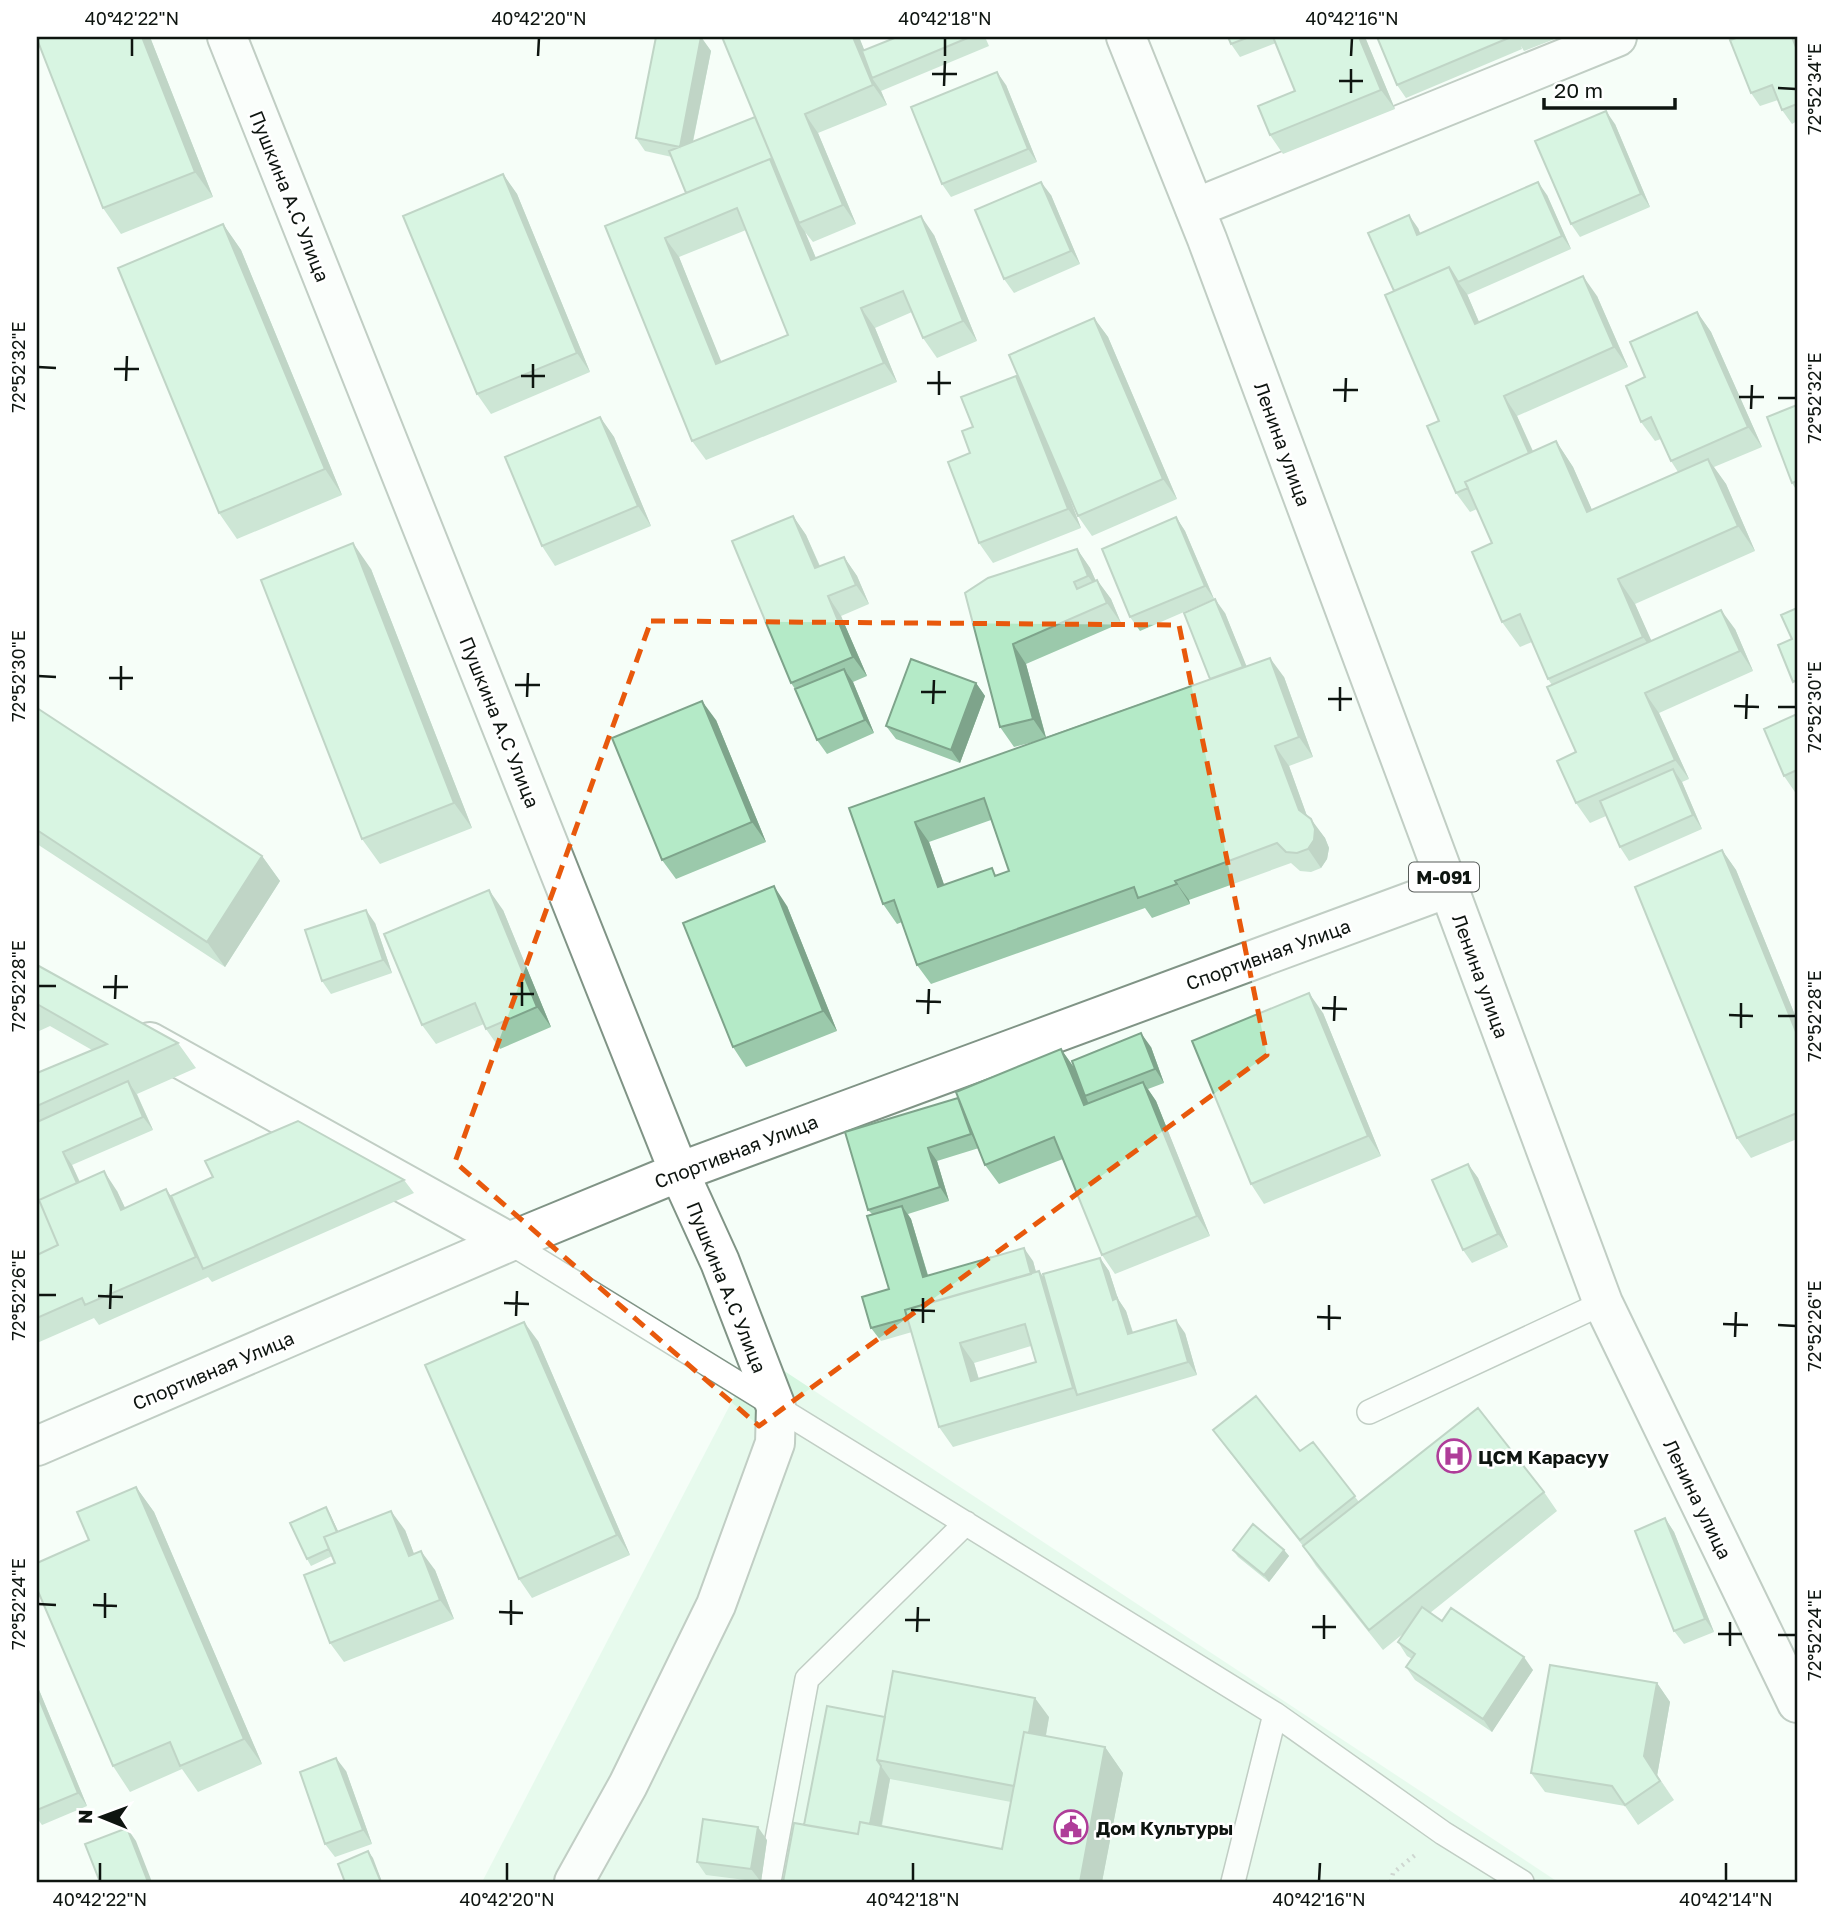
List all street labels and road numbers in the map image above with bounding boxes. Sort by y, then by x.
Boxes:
street label: Пушкина А.С Улица [245,107,335,285]
street label: Ленина улица [1250,379,1316,509]
street label: Пушкина А.С Улица [455,633,545,811]
road number: М-091 [1409,862,1479,892]
street label: Ленина улица [1448,911,1514,1041]
street label: Спортивная Улица [1183,914,1353,994]
street label: Спортивная Улица [651,1109,821,1193]
street label: Пушкина А.С Улица [682,1198,772,1376]
street label: Спортивная Улица [129,1326,297,1414]
street label: Ленина улица [1659,1435,1737,1563]

